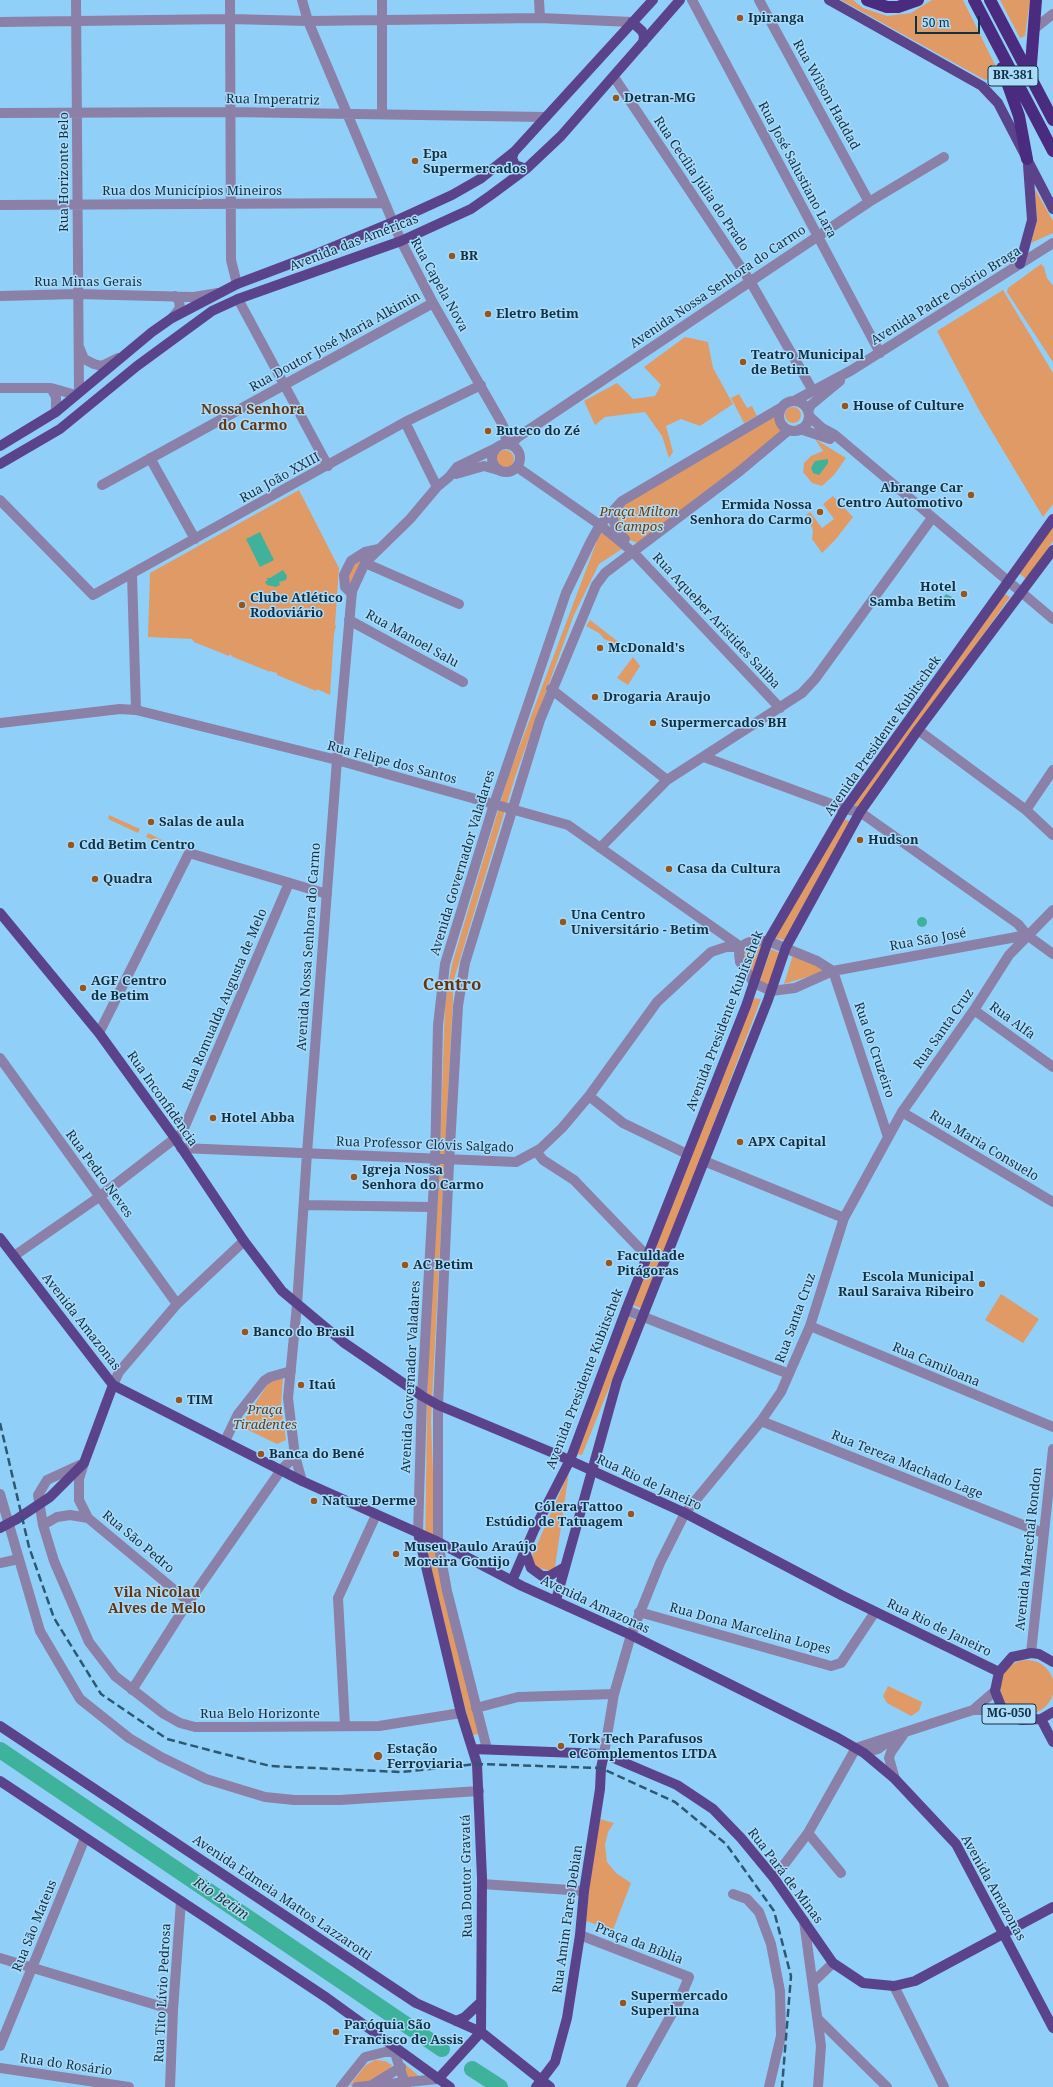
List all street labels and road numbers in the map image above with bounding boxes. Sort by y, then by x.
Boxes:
street label: Rua Wilson Haddad [789,37,863,153]
road number: BR-381 [988,66,1038,86]
street label: Rua Imperatriz [226,91,320,109]
street label: Rua José Salustiano Lara [754,99,840,241]
street label: Rua Horizonte Belo [56,112,72,232]
street label: Rua Cecília Júlia do Prado [650,114,752,254]
street label: Rua dos Municípios Mineiros [102,183,282,199]
street label: Avenida das Américas [287,211,421,275]
street label: Avenida Nossa Senhora do Carmo [627,222,809,352]
street label: Rua Capela Nova [407,235,471,335]
street label: Avenida Padre Osório Braga [868,243,1024,349]
street label: Rua Minas Gerais [34,274,142,290]
street label: Rua Doutor José Maria Alkimin [247,288,423,396]
street label: Rua João XXIII [237,450,323,506]
street label: Rua Aqueber Aristides Saliba [649,550,783,692]
street label: Rua Manoel Salu [363,607,461,671]
street label: Avenida Presidente Kubitschek [821,653,945,819]
street label: Rua Felipe dos Santos [325,738,459,788]
street label: Avenida Governador Valadares [427,768,499,958]
street label: Avenida Nossa Senhora do Carmo [294,842,324,1052]
street label: Rua Romualda Augusta de Melo [179,906,271,1094]
street label: Rua São José [888,926,968,954]
street label: Avenida Presidente Kubitschek [683,929,767,1113]
street label: Rua Santa Cruz [910,986,978,1072]
street label: Rua Alfa [986,999,1038,1043]
street label: Rua do Cruzeiro [850,1000,898,1100]
street label: Rua Inconfidência [123,1048,201,1150]
street label: Rua Maria Consuelo [927,1107,1041,1185]
street label: Rua Pedro Neves [62,1127,136,1221]
street label: Rua Professor Clóvis Salgado [336,1134,514,1156]
street label: Avenida Amazonas [38,1270,124,1374]
street label: Rua Santa Cruz [773,1271,819,1365]
street label: Avenida Governador Valadares [398,1280,424,1474]
street label: Avenida Presidente Kubitschek [543,1287,627,1471]
street label: Rua Camiloana [890,1339,982,1391]
street label: Rua Tereza Machado Lage [829,1427,985,1503]
street label: Rua Rio de Janeiro [594,1452,704,1514]
street label: Avenida Marechal Rondon [1013,1466,1045,1632]
street label: Rua São Pedro [99,1507,177,1577]
street label: Avenida Amazonas [538,1573,652,1637]
street label: Rua Rio de Janeiro [884,1596,994,1660]
street label: Rua Dona Marcelina Lopes [668,1600,832,1658]
road number: MG-050 [982,1704,1036,1724]
street label: Rua Belo Horizonte [200,1706,320,1722]
street label: Rua Doutor Gravatá [458,1814,476,1938]
street label: Rua Pará de Minas [744,1825,826,1927]
street label: Avenida Edmeia Mattos Lazzarotti [189,1832,375,1964]
street label: Avenida Amazonas [957,1832,1029,1944]
street label: Rua Amim Fares Debian [550,1844,586,1994]
street label: Rua São Mateus [9,1878,61,1974]
street label: Praça da Bíblia [593,1920,685,1968]
street label: Rua Tito Lívio Pedrosa [152,1923,174,2063]
street label: Rua do Rosário [19,2051,113,2079]

